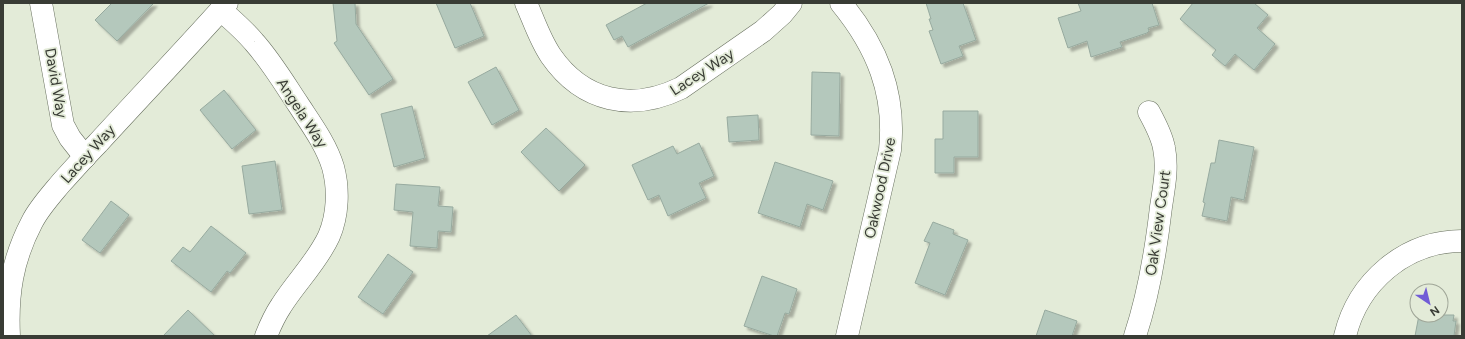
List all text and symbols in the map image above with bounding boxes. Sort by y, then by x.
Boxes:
street label: Lacey Way [667,45,737,99]
street label: David Way [41,47,71,120]
street label: Angela Way [273,75,331,151]
street label: Lacey Way [57,121,119,187]
street label: Oakwood Drive [861,136,899,240]
street label: Oak View Court [1142,169,1174,277]
north arrow [1409,283,1449,323]
text: N [1427,303,1442,319]

